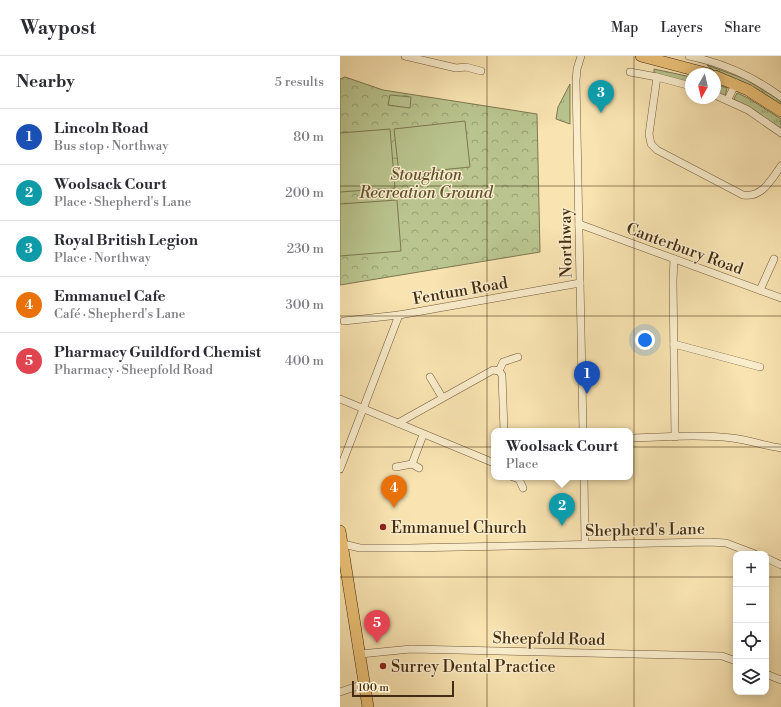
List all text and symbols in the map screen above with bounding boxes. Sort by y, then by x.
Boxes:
text: Waypost [20,16,96,40]
text: Map [611,19,638,37]
text: Layers [660,19,703,37]
text: Share [725,19,761,37]
north arrow [685,68,721,104]
text: Nearby [16,71,75,93]
text: 5 results [275,74,324,90]
pin: 3 [588,80,614,113]
text: Lincoln Road [54,119,149,138]
text: 1 [26,129,32,145]
text: 80 m [293,129,324,145]
text: Bus stop · Northway [54,138,169,154]
park label: Stoughton Recreation Ground [358,165,494,203]
text: Woolsack Court [54,175,167,194]
text: 2 [25,185,33,201]
text: 200 m [285,185,324,201]
text: Place · Shepherd's Lane [54,194,191,210]
street label: Northway [555,207,577,278]
street label: Canterbury Road [623,219,746,279]
text: Royal British Legion [54,231,198,250]
text: 3 [25,241,33,257]
text: 230 m [287,241,324,257]
text: Place · Northway [54,250,151,266]
street label: Fentum Road [411,273,509,309]
text: Emmanuel Cafe [54,287,166,306]
text: 4 [25,297,33,313]
text: 300 m [286,297,324,313]
text: Café · Shepherd's Lane [54,306,185,322]
your location [635,330,655,350]
text: Pharmacy Guildford Chemist [54,343,261,362]
text: 5 [25,353,33,369]
text: 400 m [285,353,324,369]
pin: 1 [574,361,600,394]
text: Pharmacy · Sheepfold Road [54,362,213,378]
popup [491,428,633,480]
text: Woolsack Court [506,437,618,456]
text: Place [506,456,538,472]
pin: 4 [381,475,407,508]
pin: 2 [549,493,575,526]
place label: Emmanuel Church [391,518,527,538]
street label: Shepherd's Lane [585,519,705,541]
marker: Emmanuel Church [378,522,388,532]
map controls [733,551,769,695]
button: + [733,551,769,587]
button: − [733,587,769,623]
pin: 5 [364,610,390,643]
button: locate [733,623,769,659]
street label: Sheepfold Road [493,628,605,650]
place label: Surrey Dental Practice [391,657,556,677]
button: layers [733,659,769,695]
marker: Surrey Dental Practice [378,661,388,671]
scale bar [352,679,454,698]
text: 100 m [358,681,389,695]

